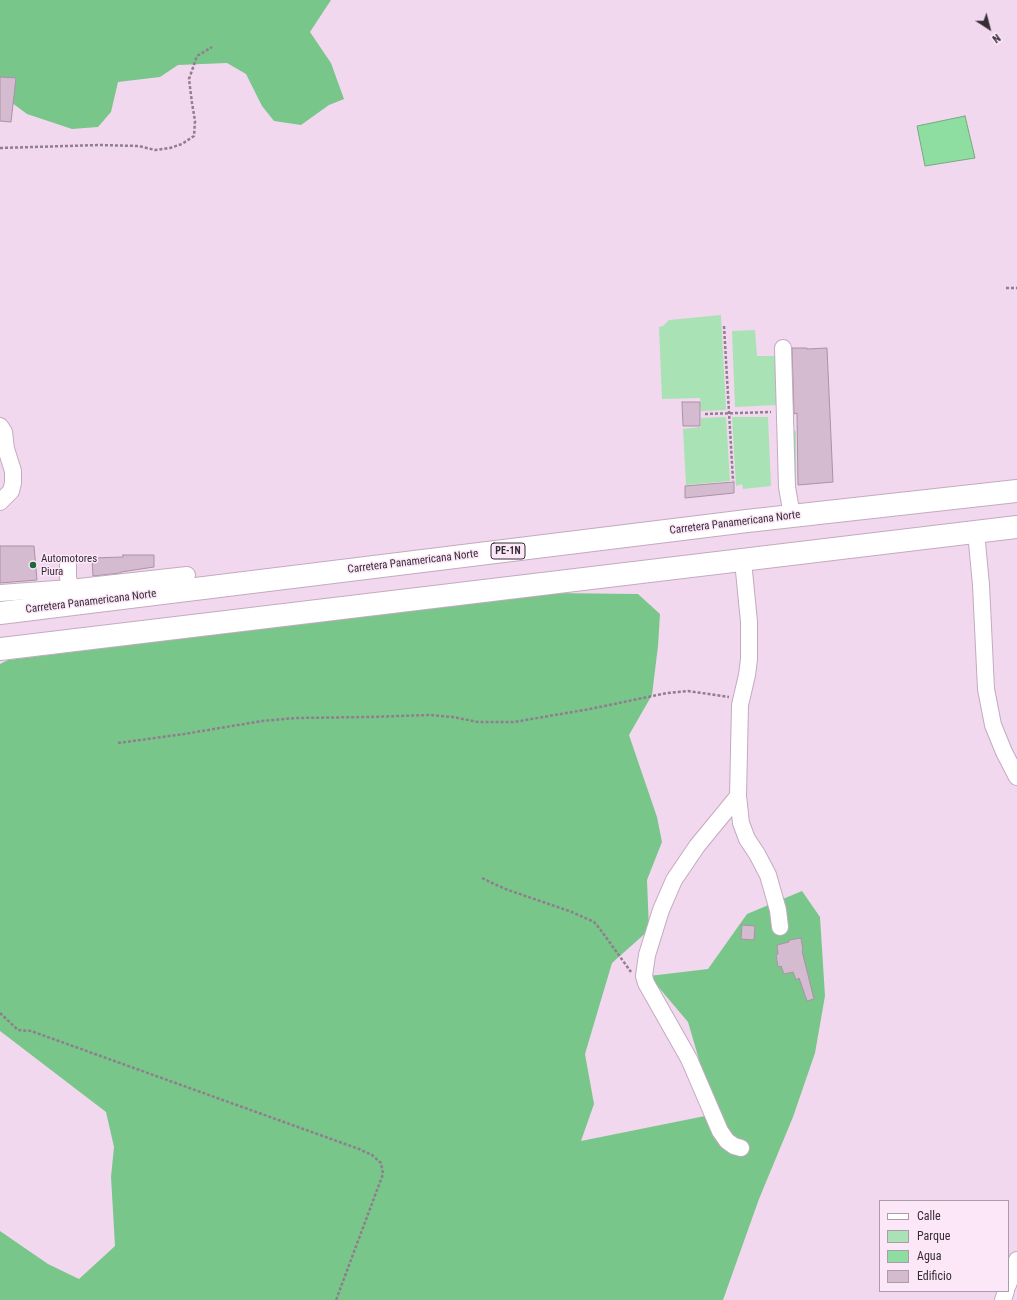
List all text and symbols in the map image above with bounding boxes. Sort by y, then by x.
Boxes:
north arrow [969,8,1009,48]
text: N [990,31,1003,45]
street label: Carretera Panamericana Norte [669,508,801,538]
road number: PE-1N [491,543,525,559]
street label: Carretera Panamericana Norte [347,547,479,577]
place label: Automotores Piura [41,552,97,578]
marker: Automotores Piura [28,560,38,570]
street label: Carretera Panamericana Norte [25,587,157,617]
legend [879,1200,1009,1292]
text: Calle [917,1209,941,1223]
text: Parque [917,1229,950,1243]
text: Agua [917,1249,941,1263]
text: Edificio [917,1269,952,1283]

